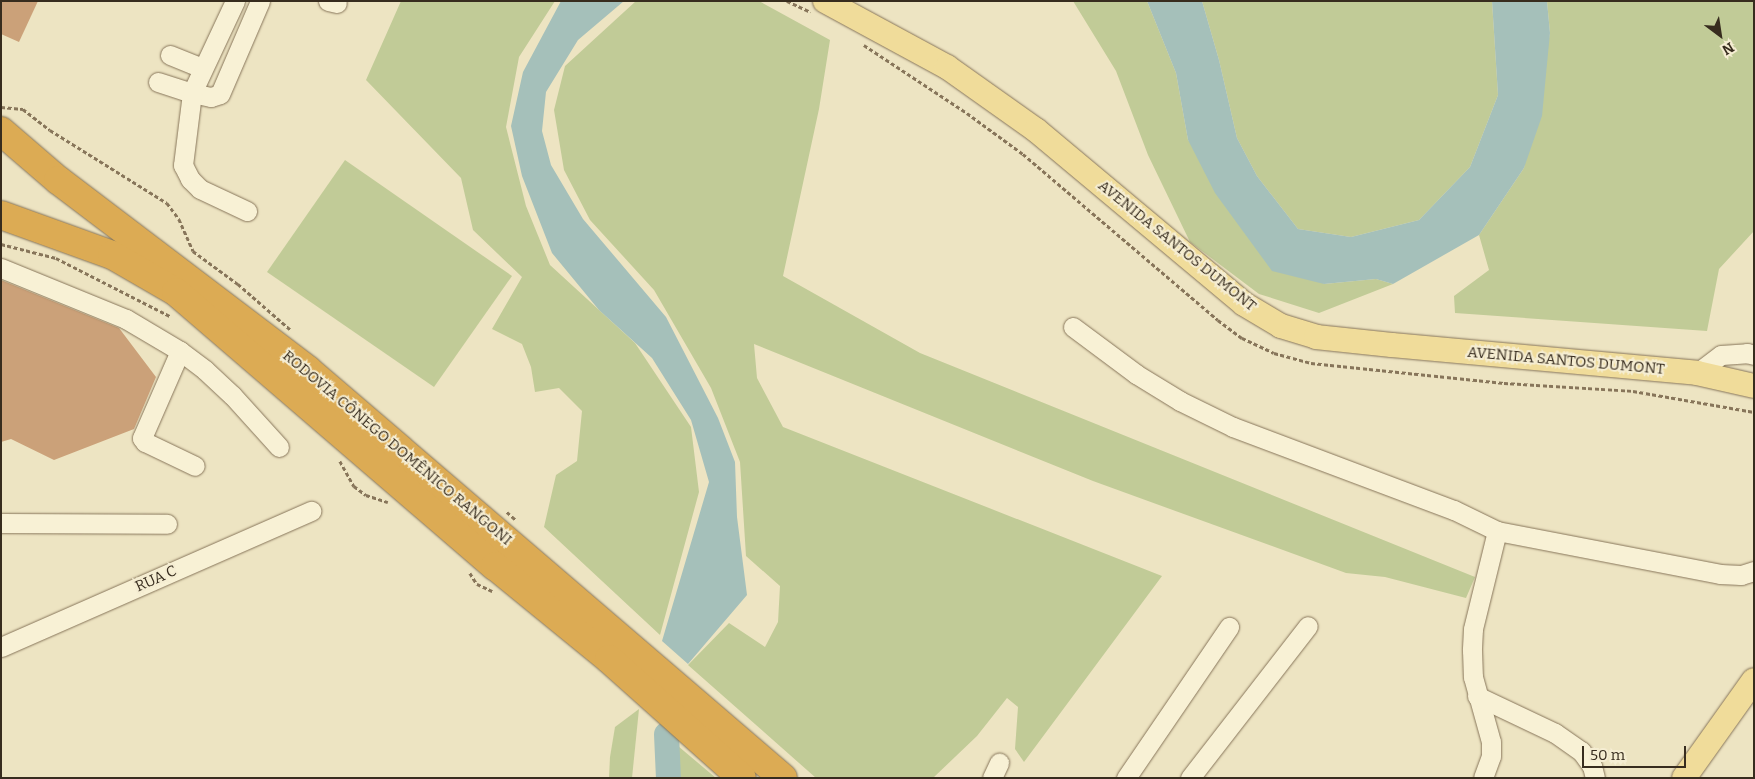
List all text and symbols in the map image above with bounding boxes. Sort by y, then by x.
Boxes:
north arrow [1695,10,1745,60]
text: N [1719,38,1737,58]
street label: AVENIDA SANTOS DUMONT [1094,177,1260,315]
street label: AVENIDA SANTOS DUMONT [1467,343,1665,379]
street label: RODOVIA CÔNEGO DOMÊNICO RANGONI [279,347,515,549]
street label: RUA C [133,562,179,596]
scale bar [1585,736,1689,768]
text: 50 m [1590,746,1625,764]

